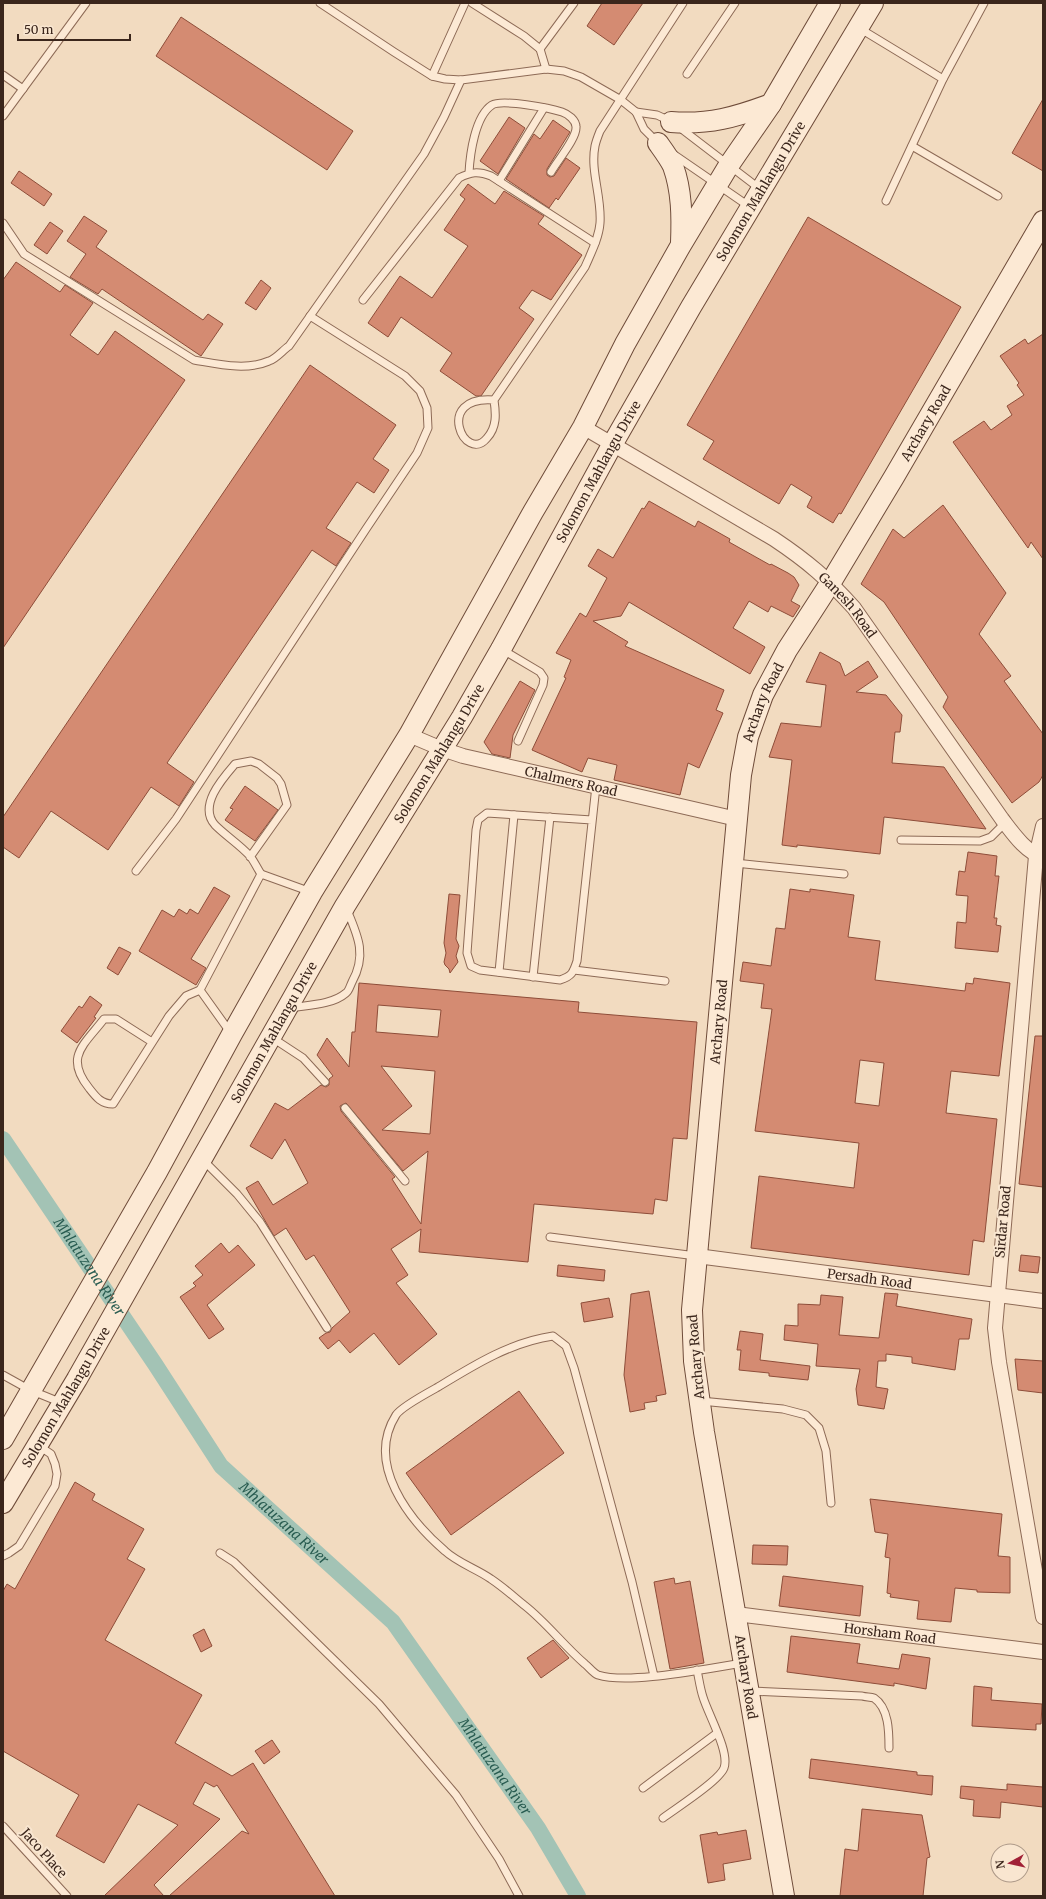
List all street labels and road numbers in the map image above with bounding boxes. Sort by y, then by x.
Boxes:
street label: Solomon Mahlangu Drive [712,118,809,264]
street label: Archary Road [896,382,954,465]
street label: Solomon Mahlangu Drive [552,397,644,546]
street label: Ganesh Road [815,568,881,641]
street label: Archary Road [739,660,787,744]
street label: Solomon Mahlangu Drive [390,681,488,826]
street label: Chalmers Road [523,762,619,800]
street label: Solomon Mahlangu Drive [227,958,320,1106]
street label: Archary Road [706,979,731,1066]
street label: Sirdar Road [991,1185,1015,1259]
street label: Persadh Road [826,1265,913,1292]
street label: Archary Road [684,1314,708,1401]
street label: Solomon Mahlangu Drive [18,1324,113,1470]
street label: Horsham Road [843,1619,937,1647]
street label: Archary Road [731,1633,761,1720]
street label: Jaco Place [17,1824,71,1882]

